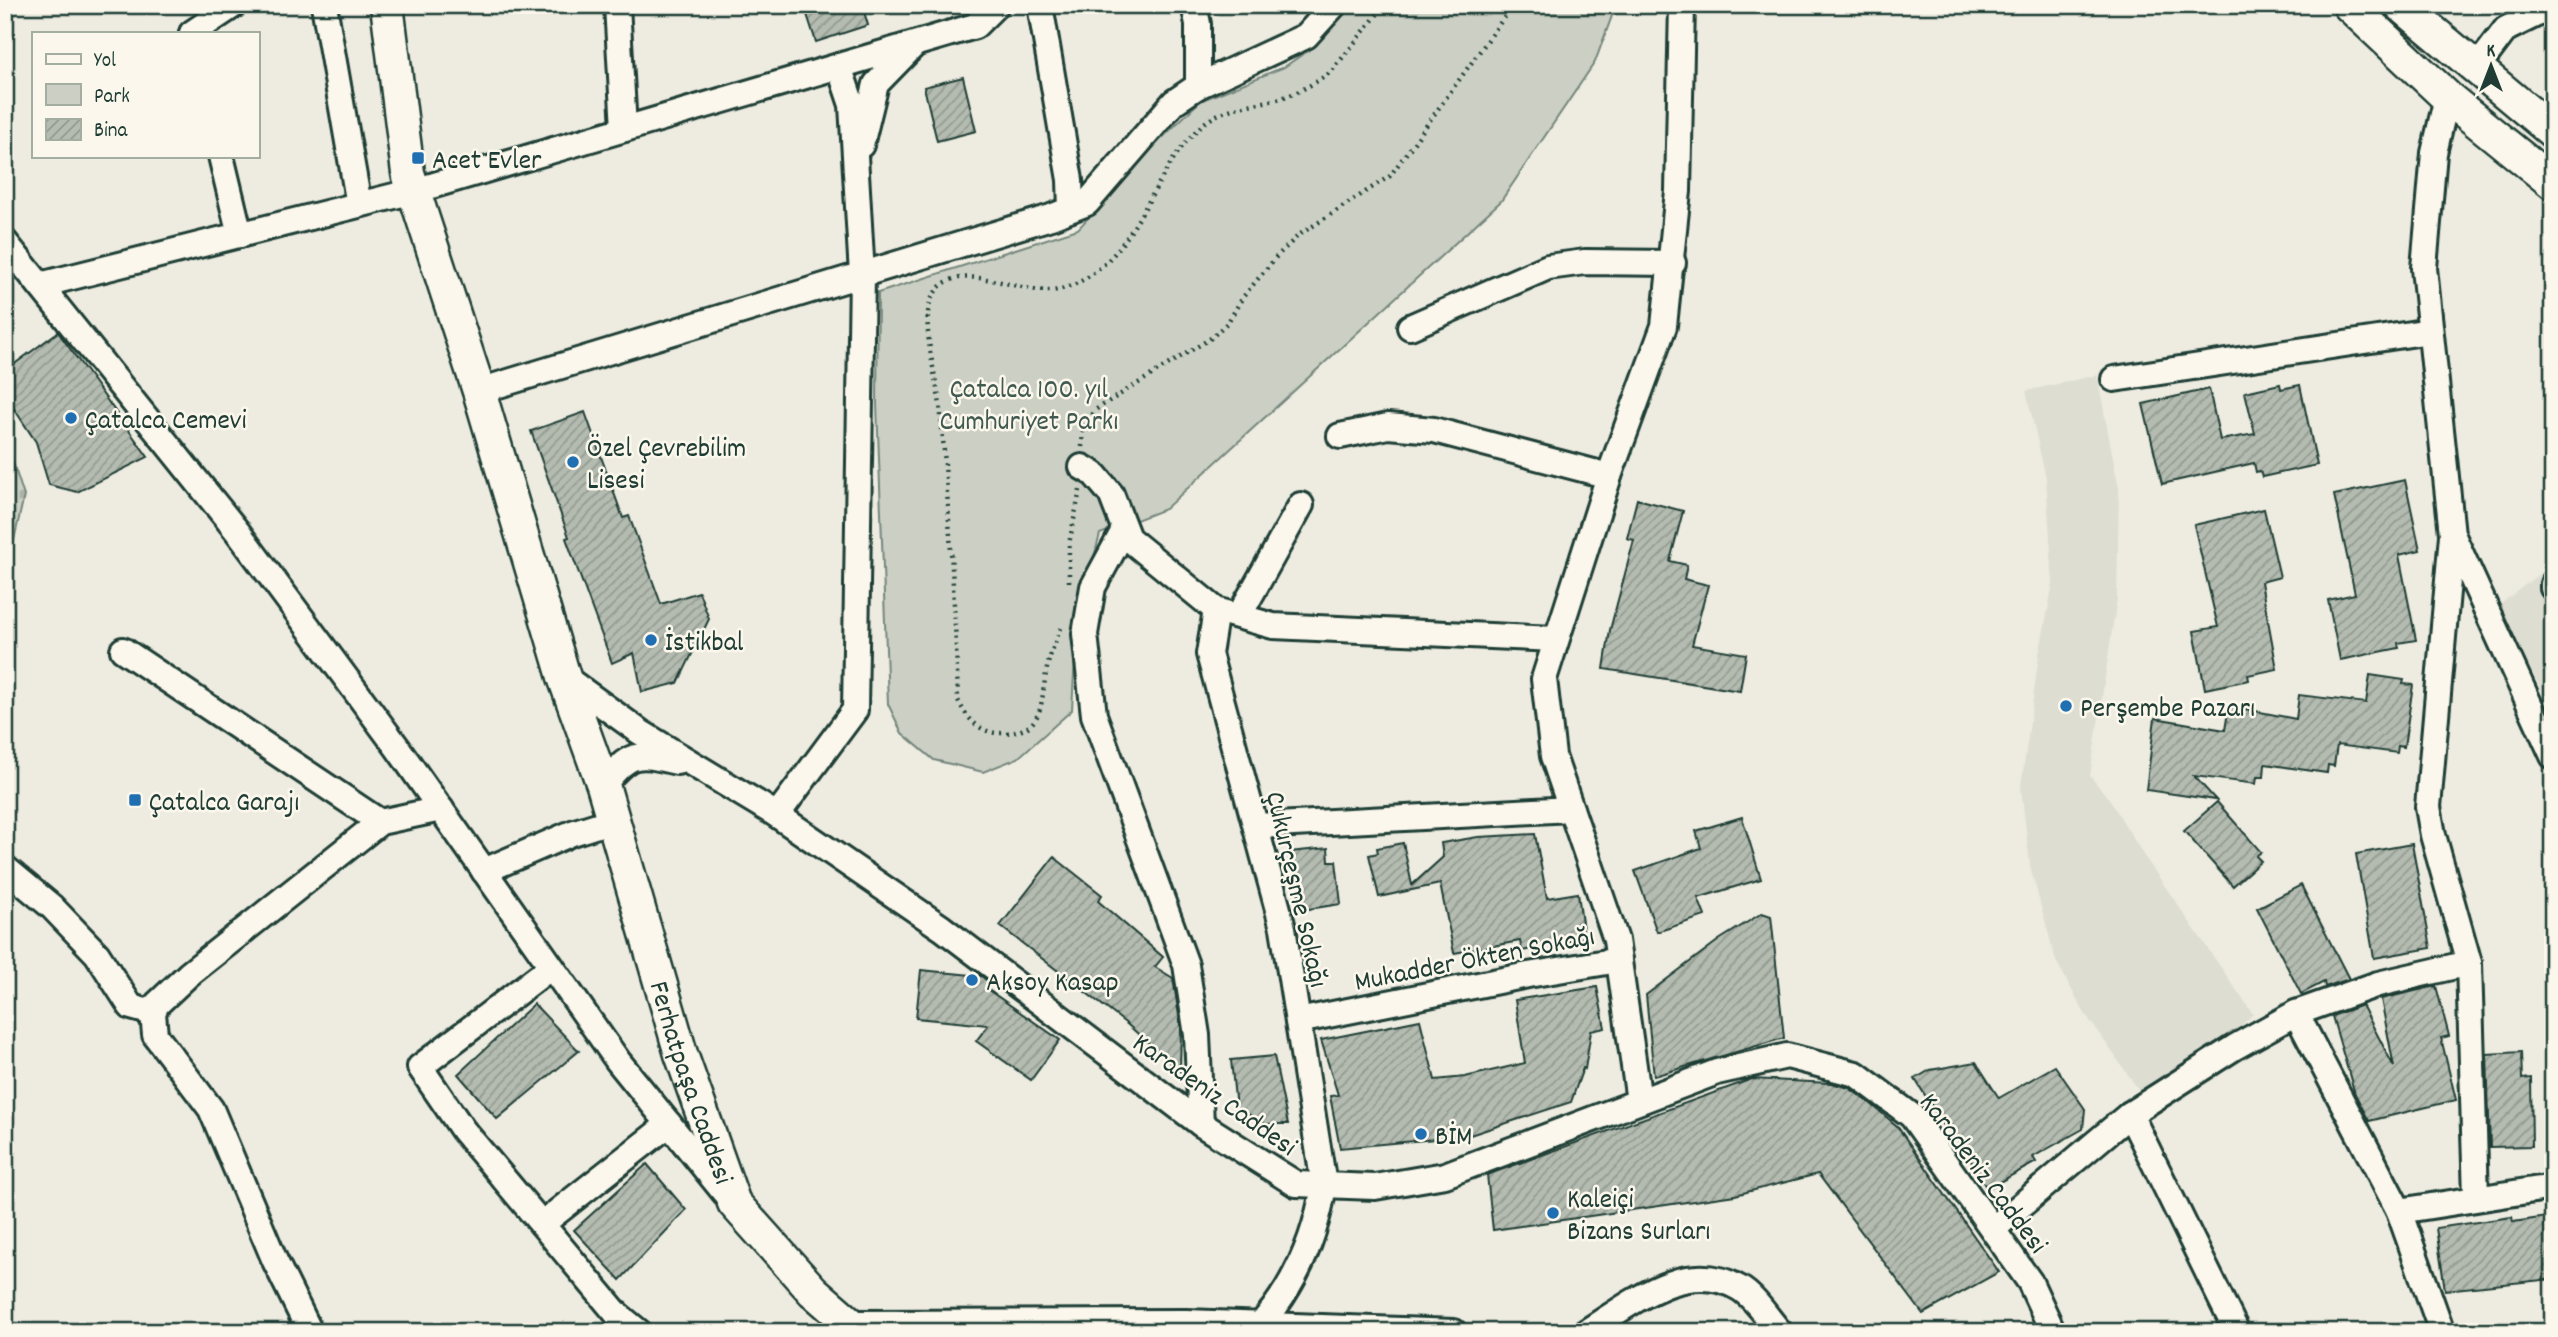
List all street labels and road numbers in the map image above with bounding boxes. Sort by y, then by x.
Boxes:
street label: Çukurçeşme Sokağı [1252,788,1336,992]
street label: Mukadder Ökten Sokağı [1351,919,1599,1005]
street label: Ferhatpaşa Caddesi [636,977,741,1191]
street label: Karadeniz Caddesi [1123,1025,1303,1169]
street label: Karadeniz Caddesi [1907,1086,2055,1264]

